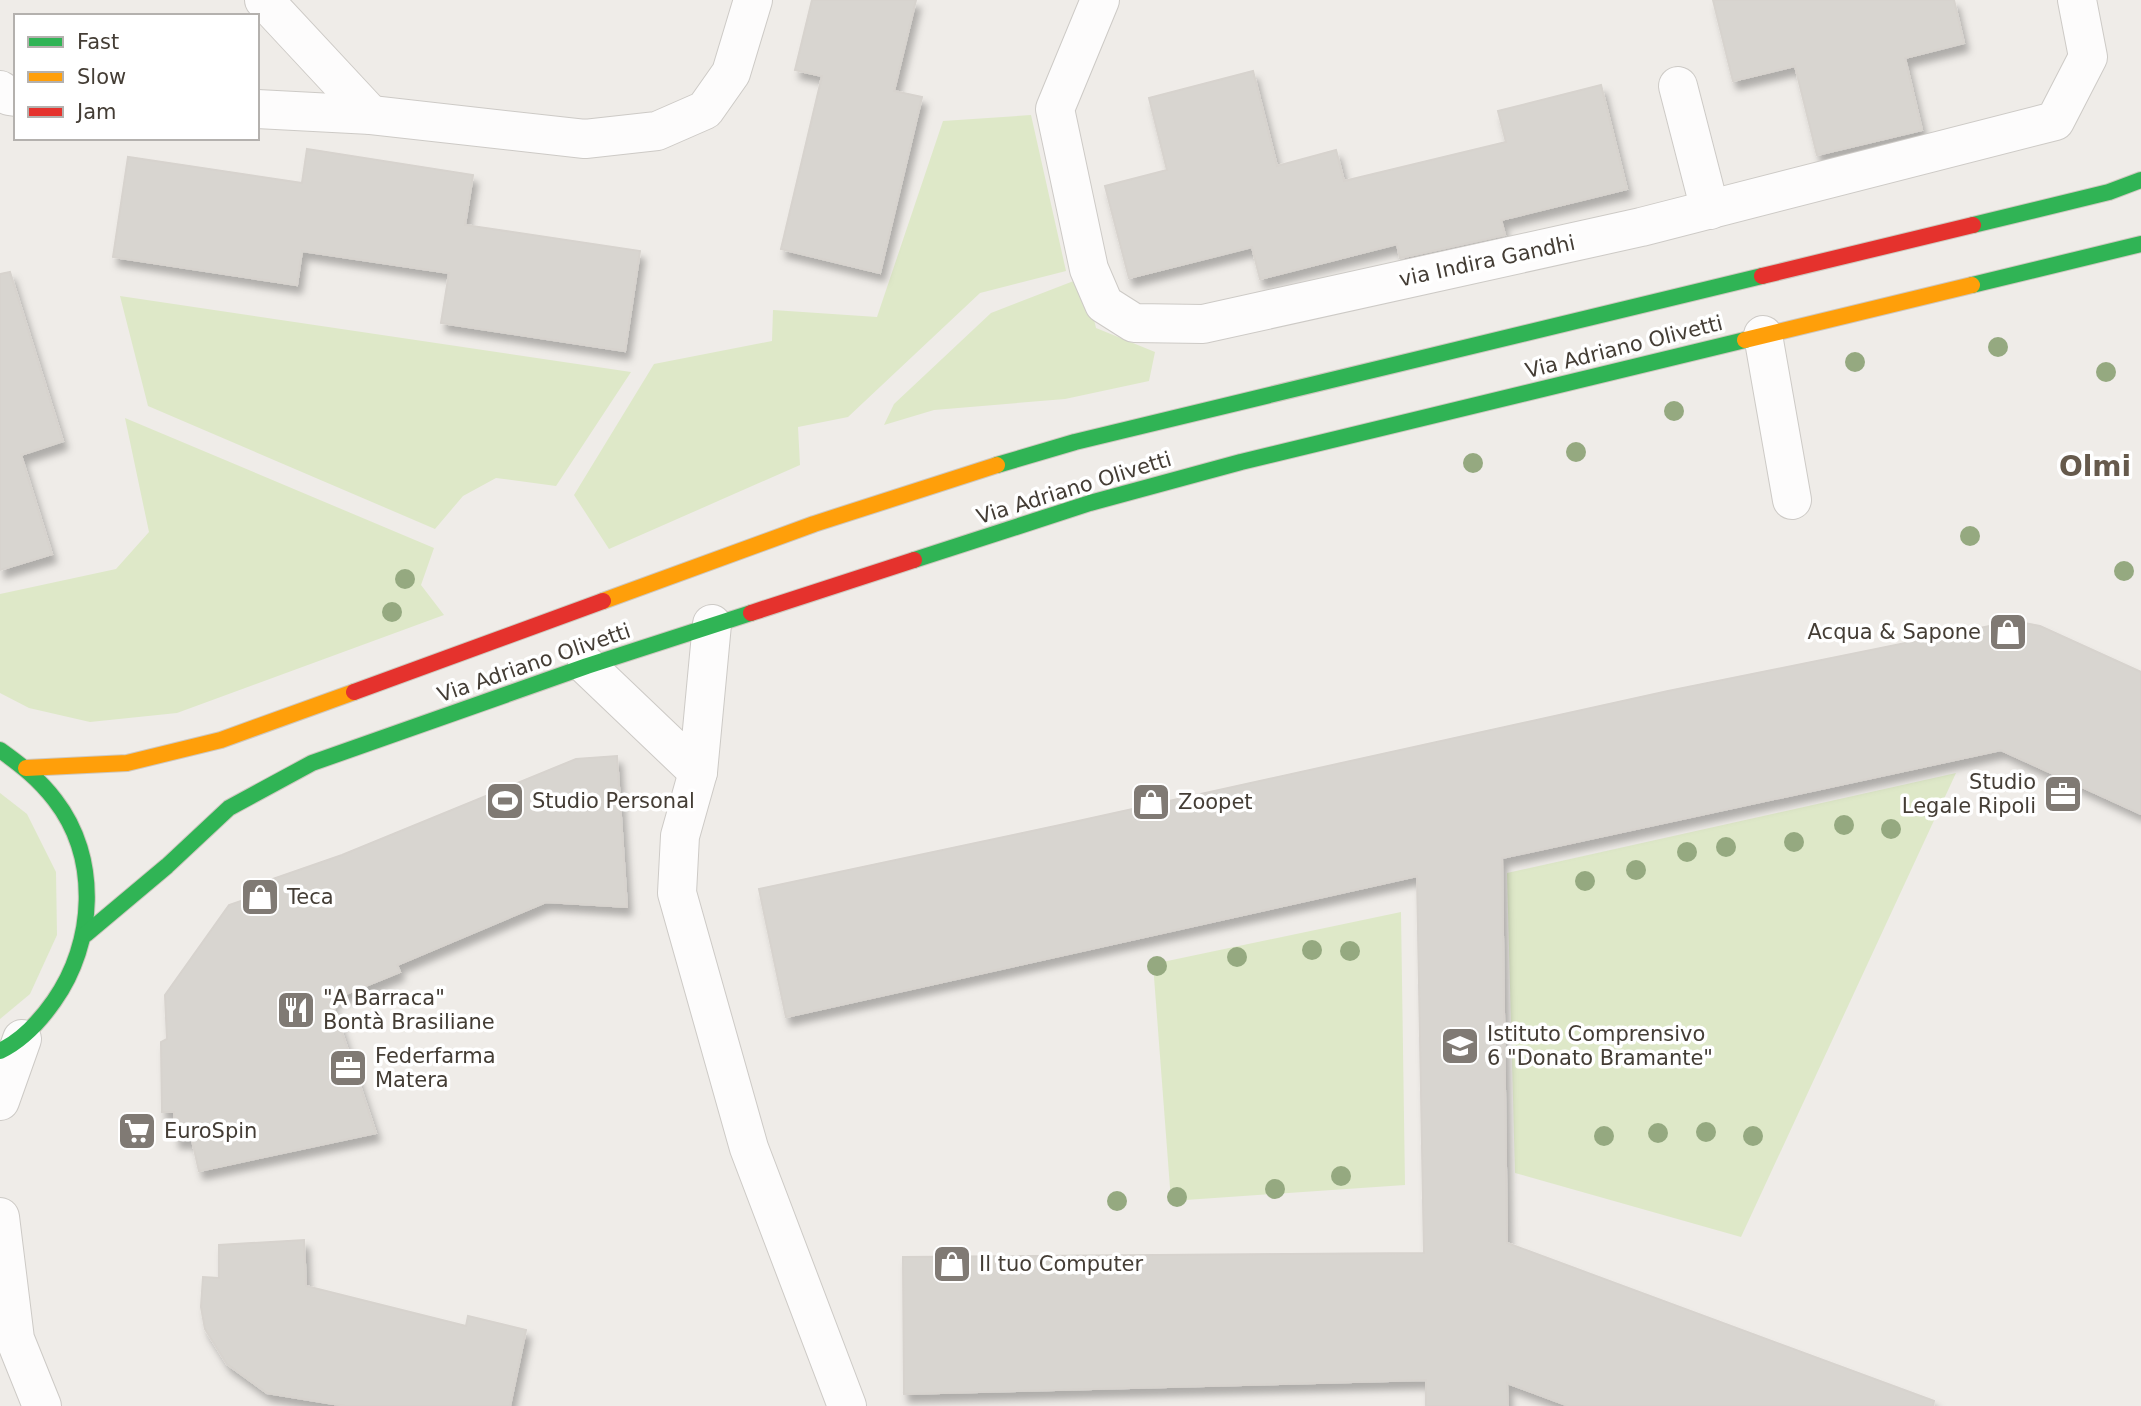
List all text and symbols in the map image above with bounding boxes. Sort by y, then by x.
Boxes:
legend [14,14,259,140]
text: Fast [77,30,119,54]
text: Slow [77,65,126,89]
text: Jam [75,100,117,124]
street label: via Indira Gandhi [1397,231,1577,291]
street label: Via Adriano Olivetti [1523,311,1725,383]
street label: Via Adriano Olivetti [974,447,1174,529]
district label: Olmi [2059,450,2131,483]
shop icon: Acqua & Sapone [1987,611,2029,653]
street label: Via Adriano Olivetti [434,619,634,707]
place label: Acqua & Sapone [1808,620,1981,644]
place label: Studio Legale Ripoli [1902,770,2036,818]
office icon: Studio Legale Ripoli [2042,773,2084,815]
sports icon: Studio Personal [484,780,526,822]
shop icon: Zoopet [1130,781,1172,823]
place label: Studio Personal [532,789,695,813]
place label: Zoopet [1178,790,1253,814]
shop icon: Teca [239,876,281,918]
place label: Teca [286,885,334,909]
place label: "A Barraca" Bontà Brasiliane [323,986,495,1034]
restaurant icon: "A Barraca" Bontà Brasiliane [275,989,317,1031]
place label: Istituto Comprensivo 6 "Donato Bramante" [1487,1022,1713,1070]
school or university icon: Istituto Comprensivo 6 "Donato Bramante" [1439,1025,1481,1067]
place label: Federfarma Matera [375,1044,496,1092]
office icon: Federfarma Matera [327,1047,369,1089]
supermarket icon: EuroSpin [116,1110,158,1152]
place label: EuroSpin [164,1119,257,1143]
shop icon: Il tuo Computer [931,1243,973,1285]
place label: Il tuo Computer [979,1252,1144,1276]

